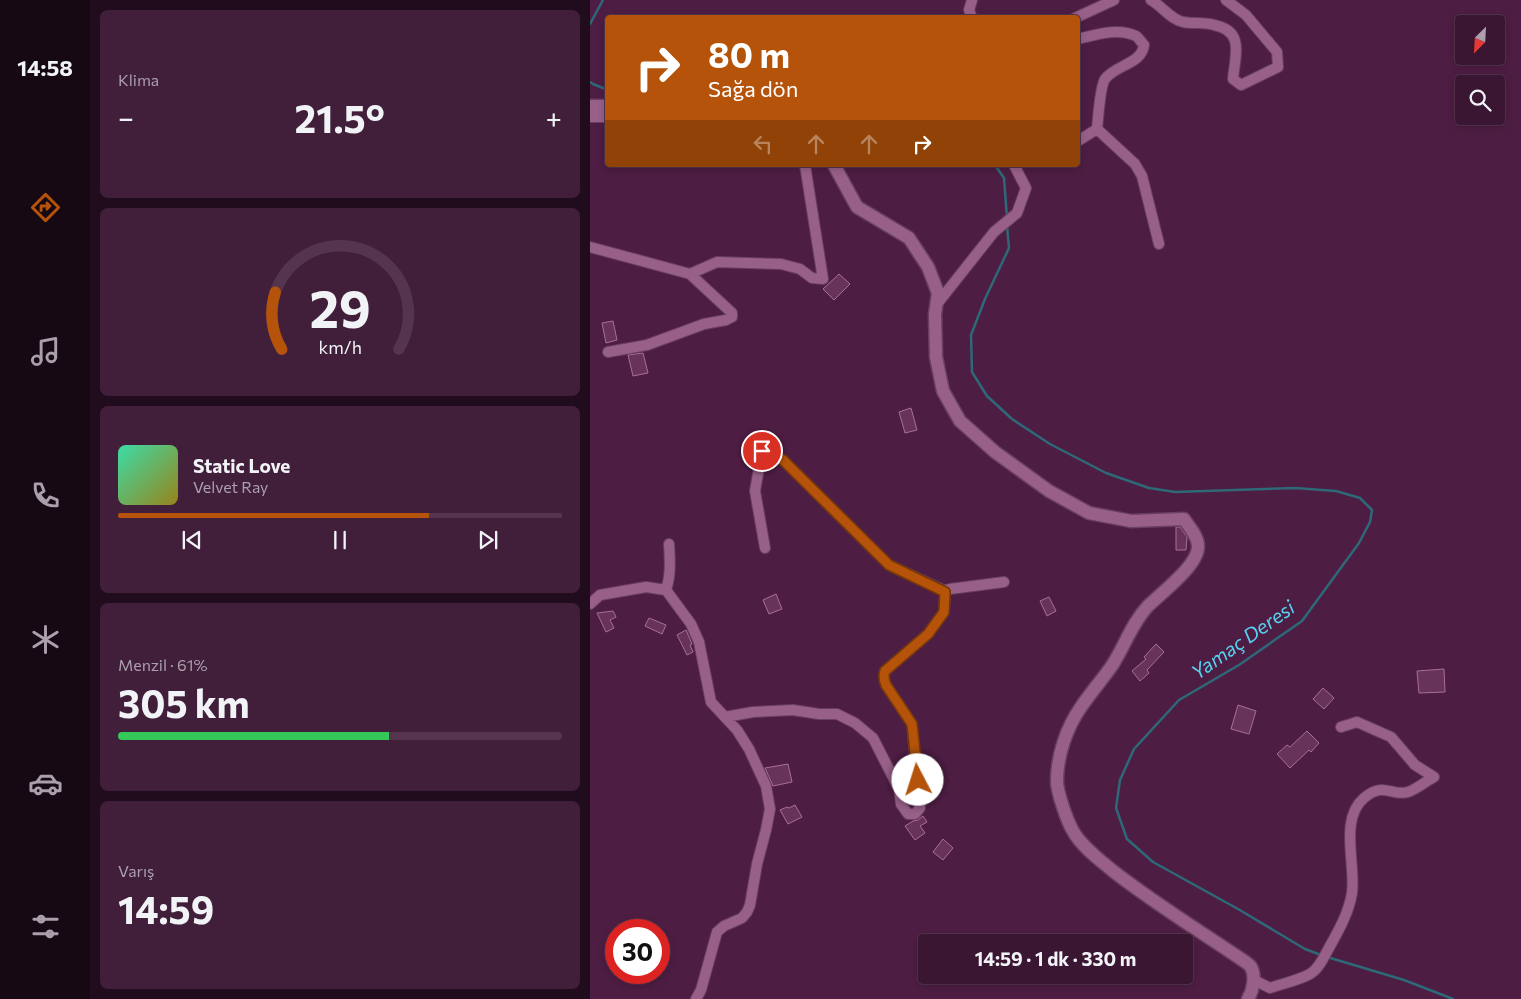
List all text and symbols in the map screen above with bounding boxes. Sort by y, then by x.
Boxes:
north arrow [1455,15,1505,65]
map controls [1455,15,1505,125]
text: 80 m [708,32,790,75]
icon: right [625,35,690,100]
text: 14:58 [17,54,73,81]
text: Klima [118,70,159,89]
text: Sağa dön [708,75,798,102]
button: search [1455,75,1505,125]
text: 21.5° [295,94,385,141]
text: − [118,100,134,134]
text: + [546,100,562,134]
icon: left [749,130,777,158]
icon: ahead [802,130,830,158]
icon: ahead [855,130,883,158]
icon: right [908,130,936,158]
icon: directions [28,190,63,225]
text: 29 [309,275,371,339]
icon: music [28,334,63,369]
text: km/h [318,336,362,358]
pin [741,430,783,472]
icon: arrive [748,437,776,465]
text: Static Love [193,454,290,477]
text: Velvet Ray [193,477,268,496]
icon: phone [28,478,63,513]
icon: previous [178,526,206,554]
icon: pause [326,526,354,554]
icon: next [474,526,502,554]
water label: Yamaç Deresi [1186,594,1300,684]
icon: climate [28,622,63,657]
text: Menzil · 61% [118,655,208,674]
text: 305 km [118,679,250,726]
position arrow [891,753,943,805]
icon: car [28,766,63,801]
text: Varış [118,861,154,880]
text: 14:59 [118,885,214,932]
icon: filters [28,909,63,944]
speed limit sign: 30 [605,919,670,984]
text: 14:59 · 1 dk · 330 m [975,947,1136,970]

